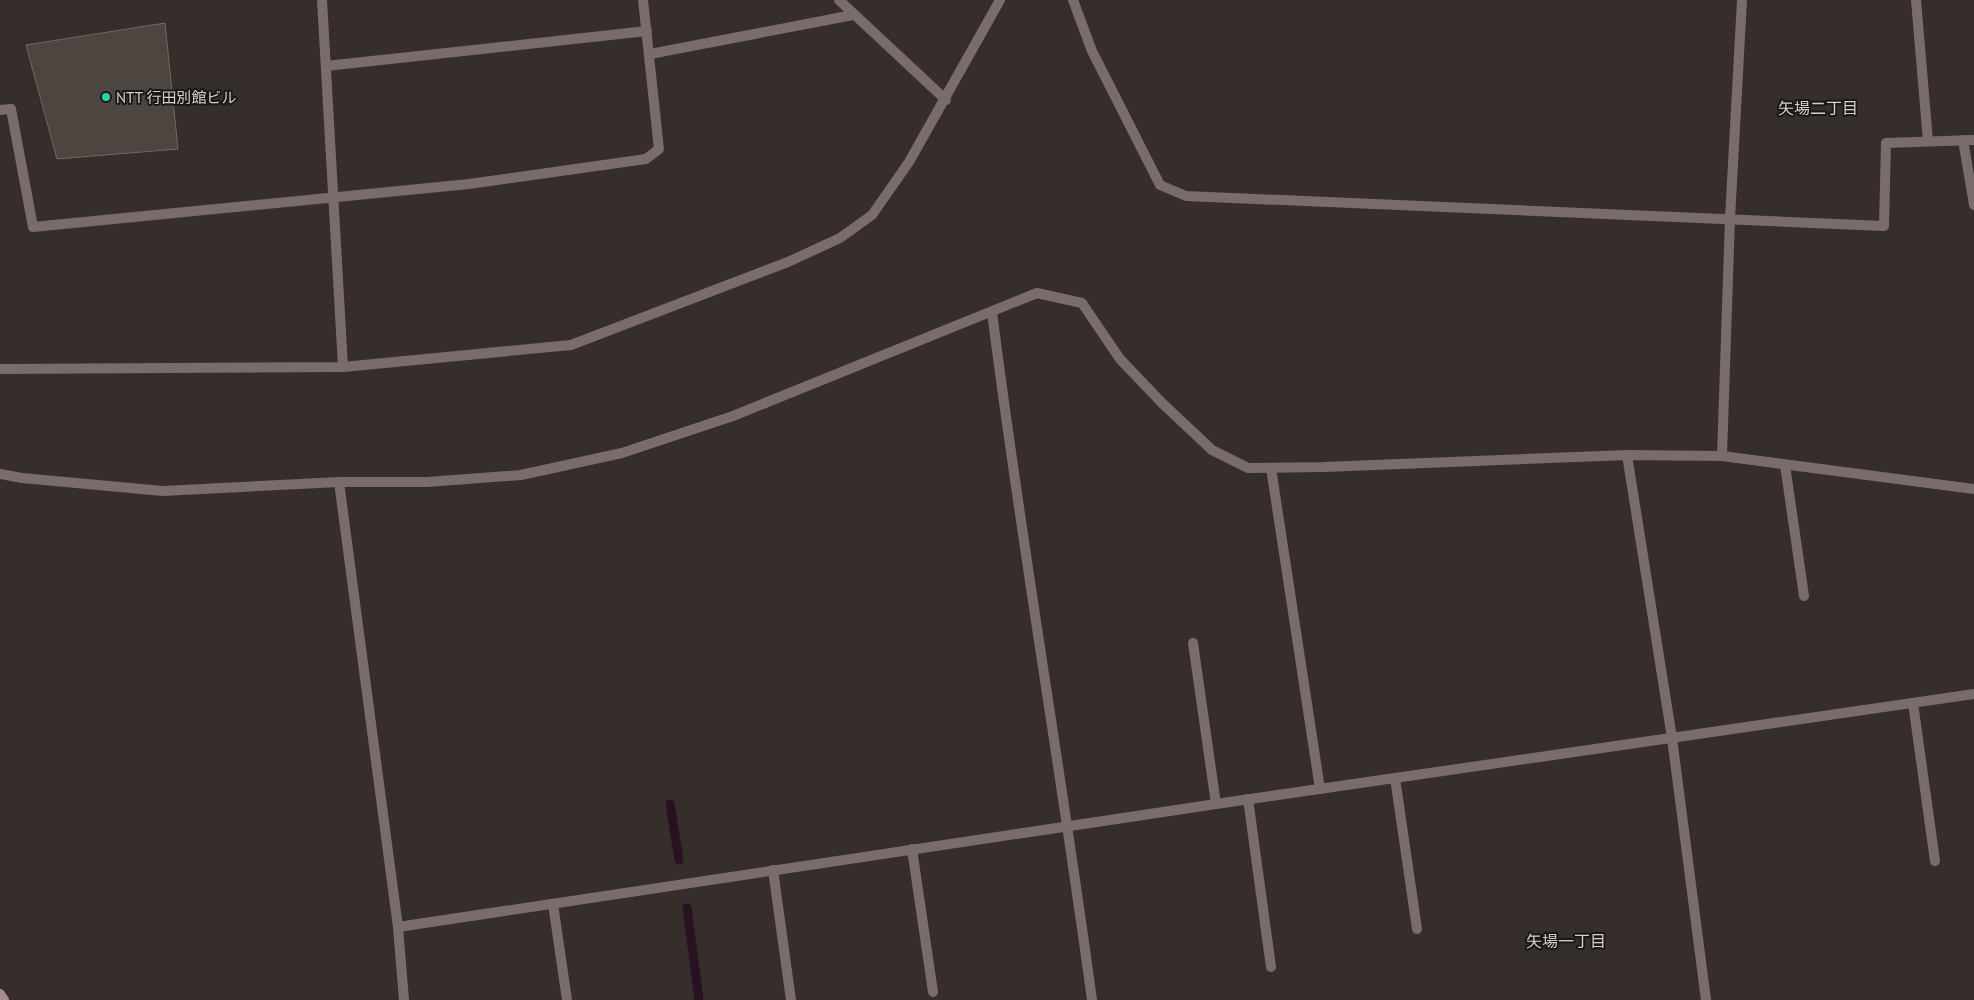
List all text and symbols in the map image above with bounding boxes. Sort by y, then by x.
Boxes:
place label: NTT 行田別館ビル [116,88,236,107]
marker: NTT 行田別館ビル [100,91,112,103]
district label: 矢場二丁目 [1778,98,1858,118]
district label: 矢場一丁目 [1526,931,1606,951]

